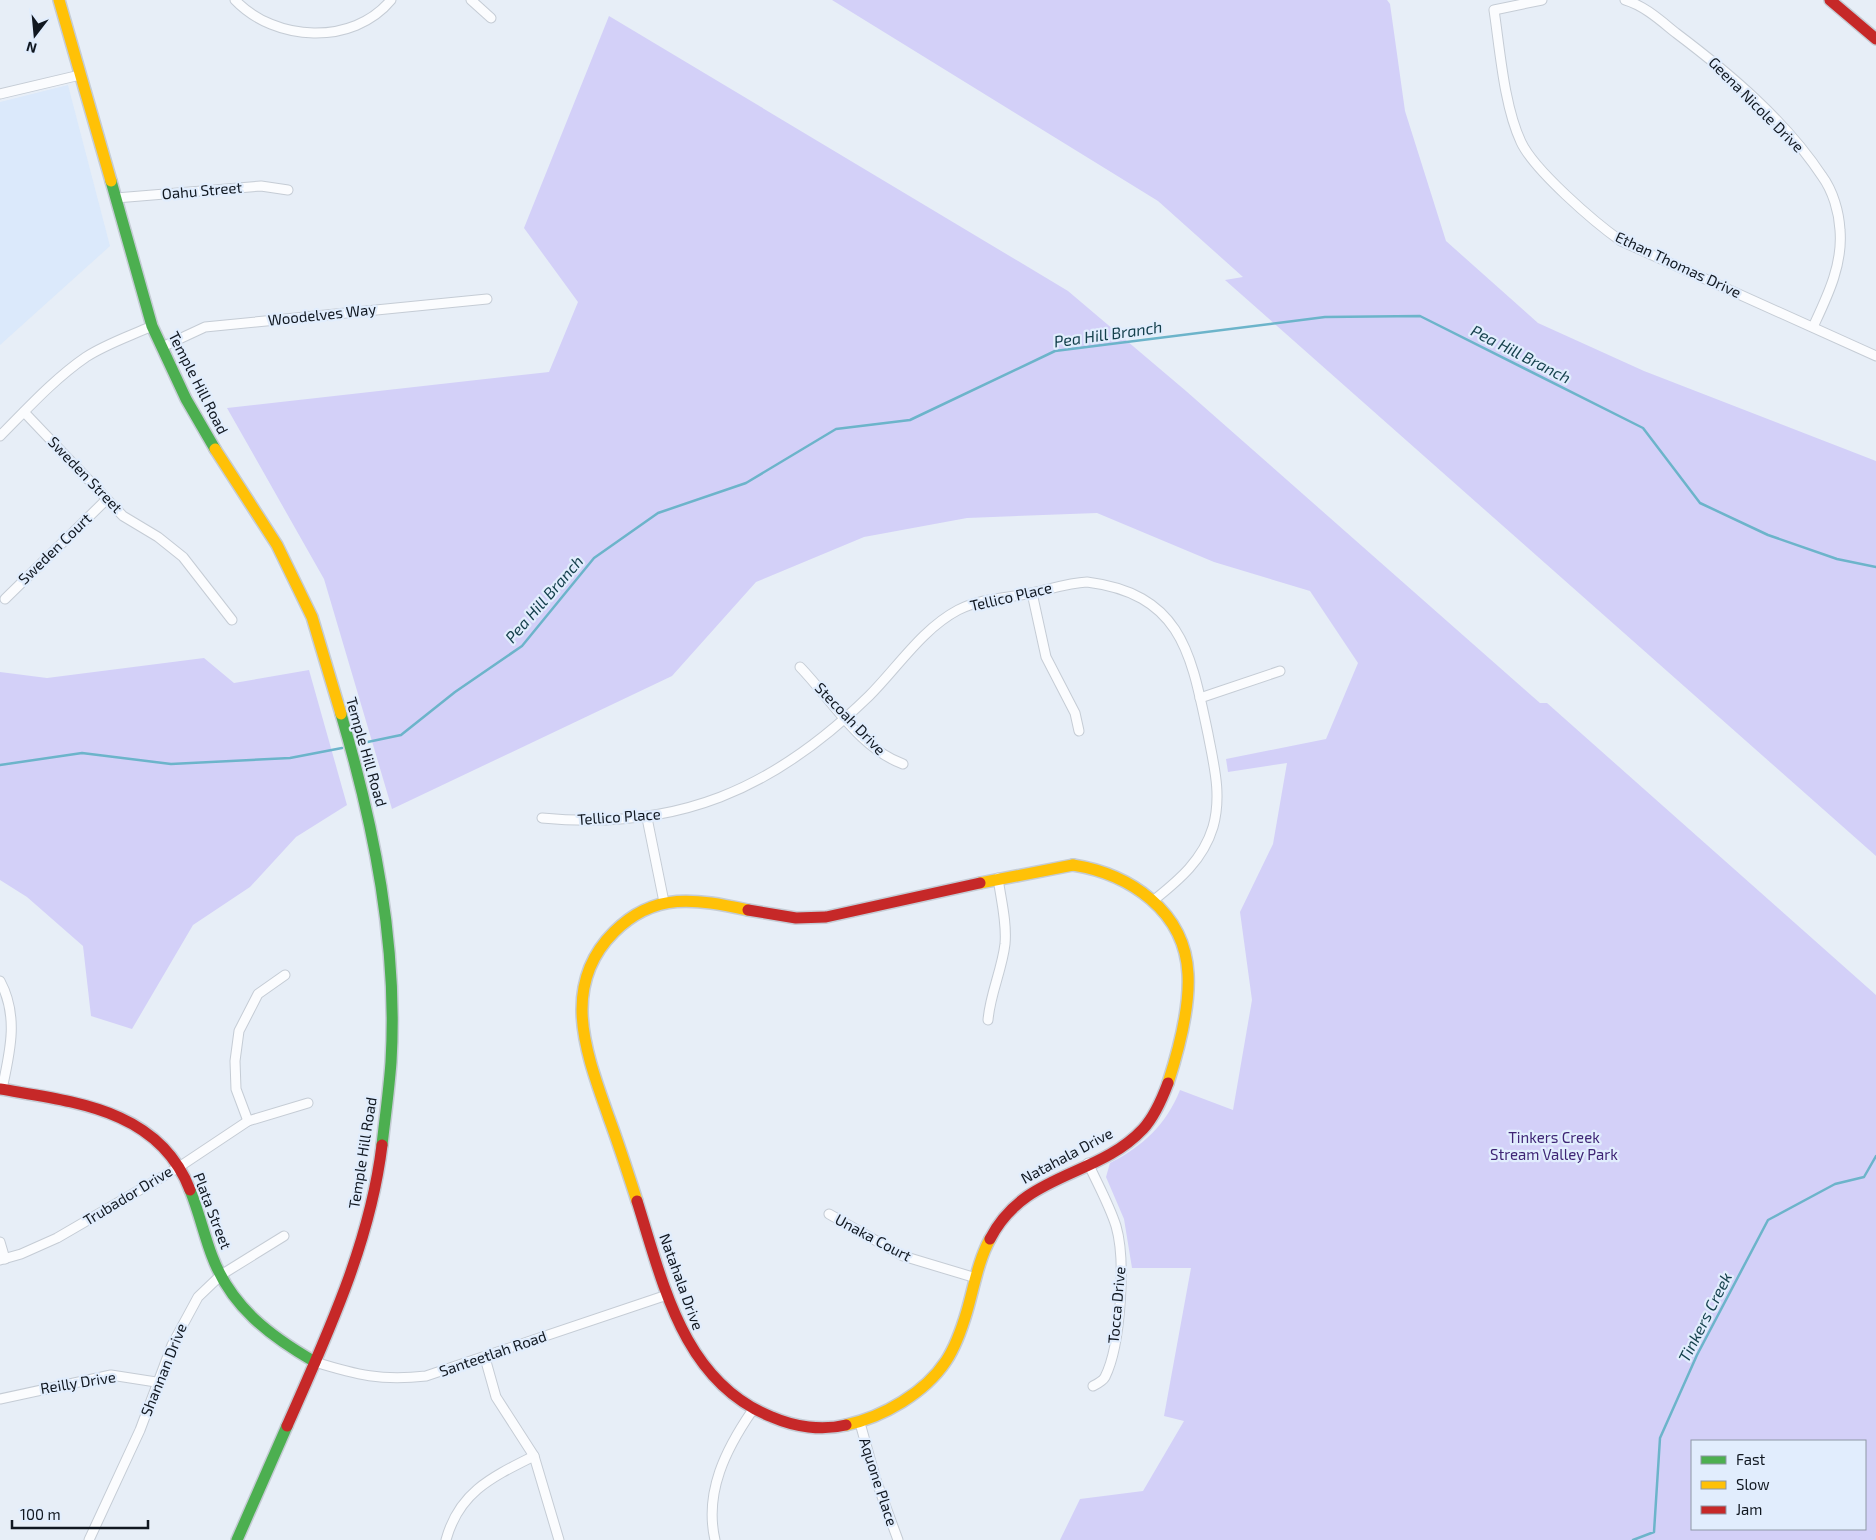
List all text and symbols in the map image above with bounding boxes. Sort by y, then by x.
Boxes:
north arrow [10,10,60,60]
text: N [24,38,38,58]
street label: Geena Nicole Drive [1705,53,1808,156]
street label: Oahu Street [161,178,243,202]
street label: Ethan Thomas Drive [1613,227,1744,301]
street label: Woodelves Way [267,299,377,329]
water label: Pea Hill Branch [1052,316,1163,351]
water label: Pea Hill Branch [1468,320,1574,387]
street label: Temple Hill Road [165,328,233,437]
street label: Sweden Street [45,432,127,516]
street label: Sweden Court [14,509,95,588]
water label: Pea Hill Branch [501,551,587,646]
street label: Tellico Place [968,578,1054,614]
street label: Stecoah Drive [812,678,890,758]
street label: Temple Hill Road [343,695,391,808]
street label: Tellico Place [577,804,661,828]
street label: Temple Hill Road [344,1096,380,1210]
street label: Natahala Drive [1018,1123,1116,1187]
park label: Tinkers Creek Stream Valley Park [1490,1128,1618,1163]
street label: Trubador Drive [80,1162,175,1229]
street label: Plata Street [190,1170,236,1252]
street label: Unaka Court [832,1210,915,1265]
street label: Natahala Drive [656,1231,708,1332]
street label: Tocca Drive [1104,1266,1128,1344]
water label: Tinkers Creek [1674,1269,1735,1365]
street label: Shannan Drive [136,1320,190,1419]
street label: Santeetlah Road [437,1326,549,1380]
street label: Reilly Drive [39,1367,117,1397]
street label: Aquone Place [856,1435,902,1528]
legend [1691,1440,1866,1530]
text: Fast [1736,1450,1766,1468]
text: Slow [1736,1475,1770,1493]
scale bar [12,1498,149,1530]
text: Jam [1736,1500,1762,1518]
text: 100 m [20,1505,61,1523]

